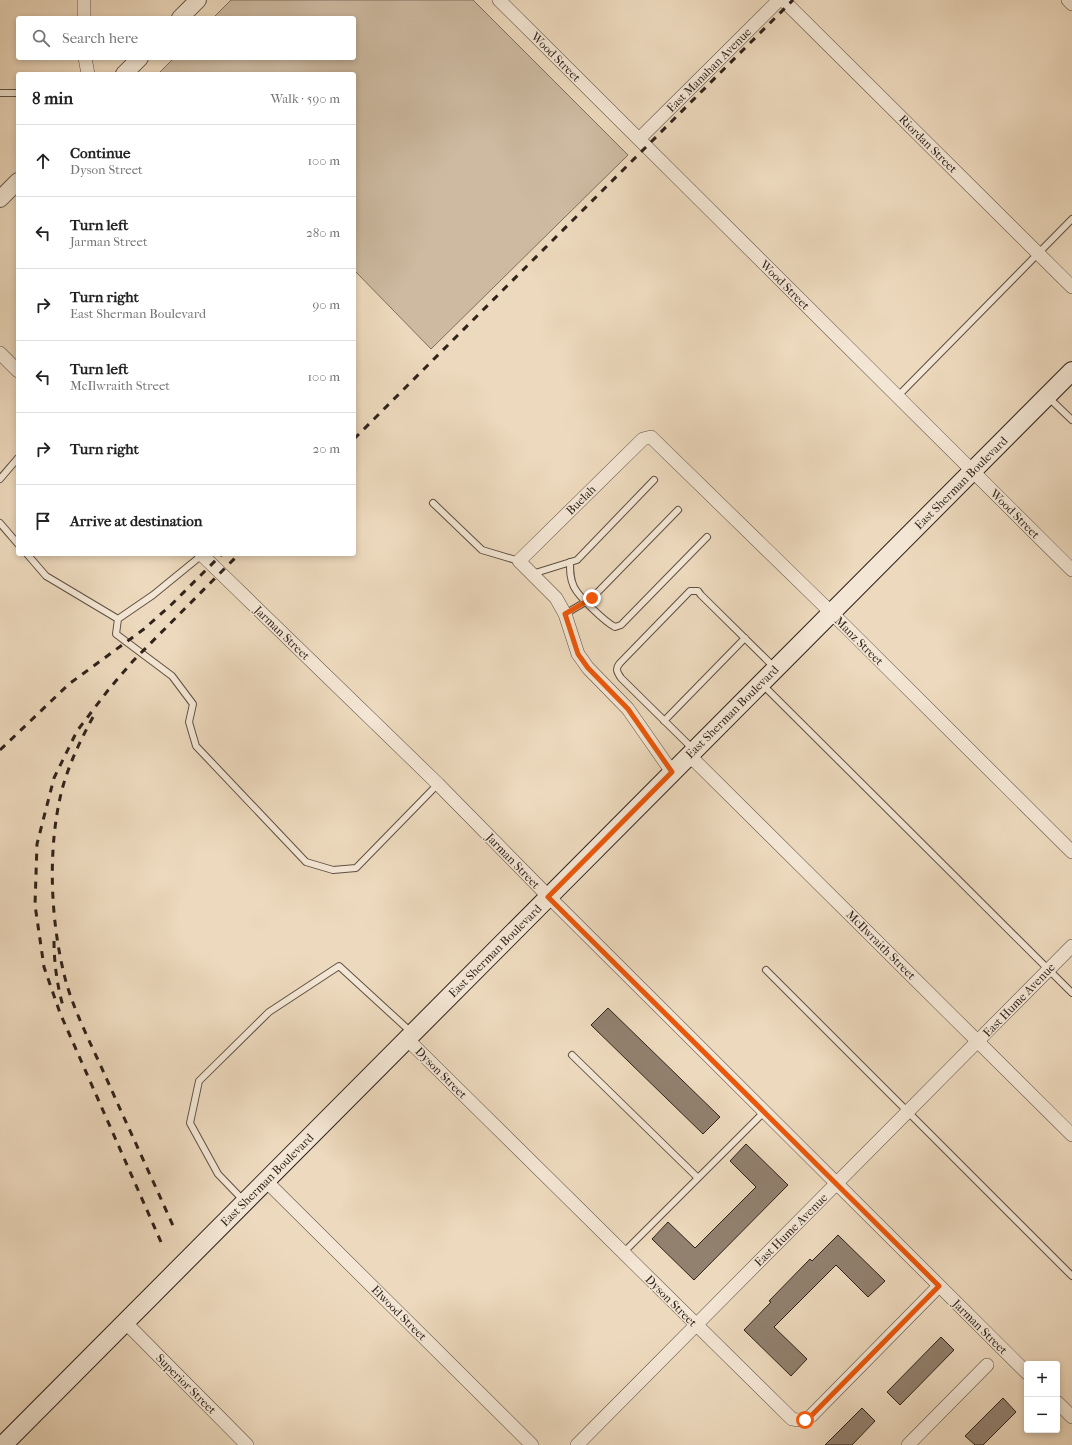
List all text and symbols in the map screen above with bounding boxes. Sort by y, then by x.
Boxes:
search box [16,16,356,60]
street label: East Manahan Avenue [664,25,754,115]
icon: search [30,27,52,49]
text: Search here [62,29,138,47]
street label: Wood Street [528,29,584,85]
text: 8 min [32,88,73,108]
text: Walk · 590 m [270,91,340,106]
street label: Riordan Street [896,112,960,176]
text: Continue [70,144,130,162]
icon: ahead [32,150,54,172]
text: 100 m [307,153,340,168]
text: Dyson Street [70,162,143,177]
text: Turn left [70,216,128,234]
icon: left [32,222,54,244]
text: 280 m [306,225,340,240]
text: Jarman Street [70,234,148,249]
street label: Wood Street [757,257,813,313]
text: Turn right [70,288,139,306]
icon: right [32,294,54,316]
text: 90 m [312,297,340,312]
text: East Sherman Boulevard [70,306,206,321]
text: Turn left [70,360,128,378]
icon: left [32,366,54,388]
text: 100 m [307,369,340,384]
text: McIlwraith Street [70,378,170,393]
street label: East Sherman Boulevard [912,433,1011,532]
icon: right [32,438,54,460]
text: Turn right [70,440,139,458]
text: 20 m [313,441,340,456]
street label: Buelah [563,482,599,518]
street label: Wood Street [987,486,1043,542]
icon: arrive [32,510,54,532]
text: Arrive at destination [70,512,202,530]
route end [583,589,601,607]
street label: Jarman Street [251,602,313,663]
street label: Manz Street [832,614,887,669]
street label: East Sherman Boulevard [683,662,782,761]
street label: Jarman Street [482,830,543,892]
street label: East Sherman Boulevard [446,901,545,1000]
street label: McIlwraith Street [843,907,919,983]
street label: East Hume Avenue [980,960,1058,1040]
street label: Dyson Street [412,1044,470,1102]
street label: East Sherman Boulevard [218,1130,317,1229]
street label: East Hume Avenue [752,1191,830,1269]
street label: Dyson Street [642,1272,700,1330]
street label: Elwood Street [369,1283,430,1344]
street label: Jarman Street [949,1296,1011,1358]
street label: Superior Street [153,1351,219,1417]
map controls [1024,1361,1060,1433]
button: + [1024,1361,1060,1397]
button: − [1024,1397,1060,1433]
route start [796,1411,814,1429]

